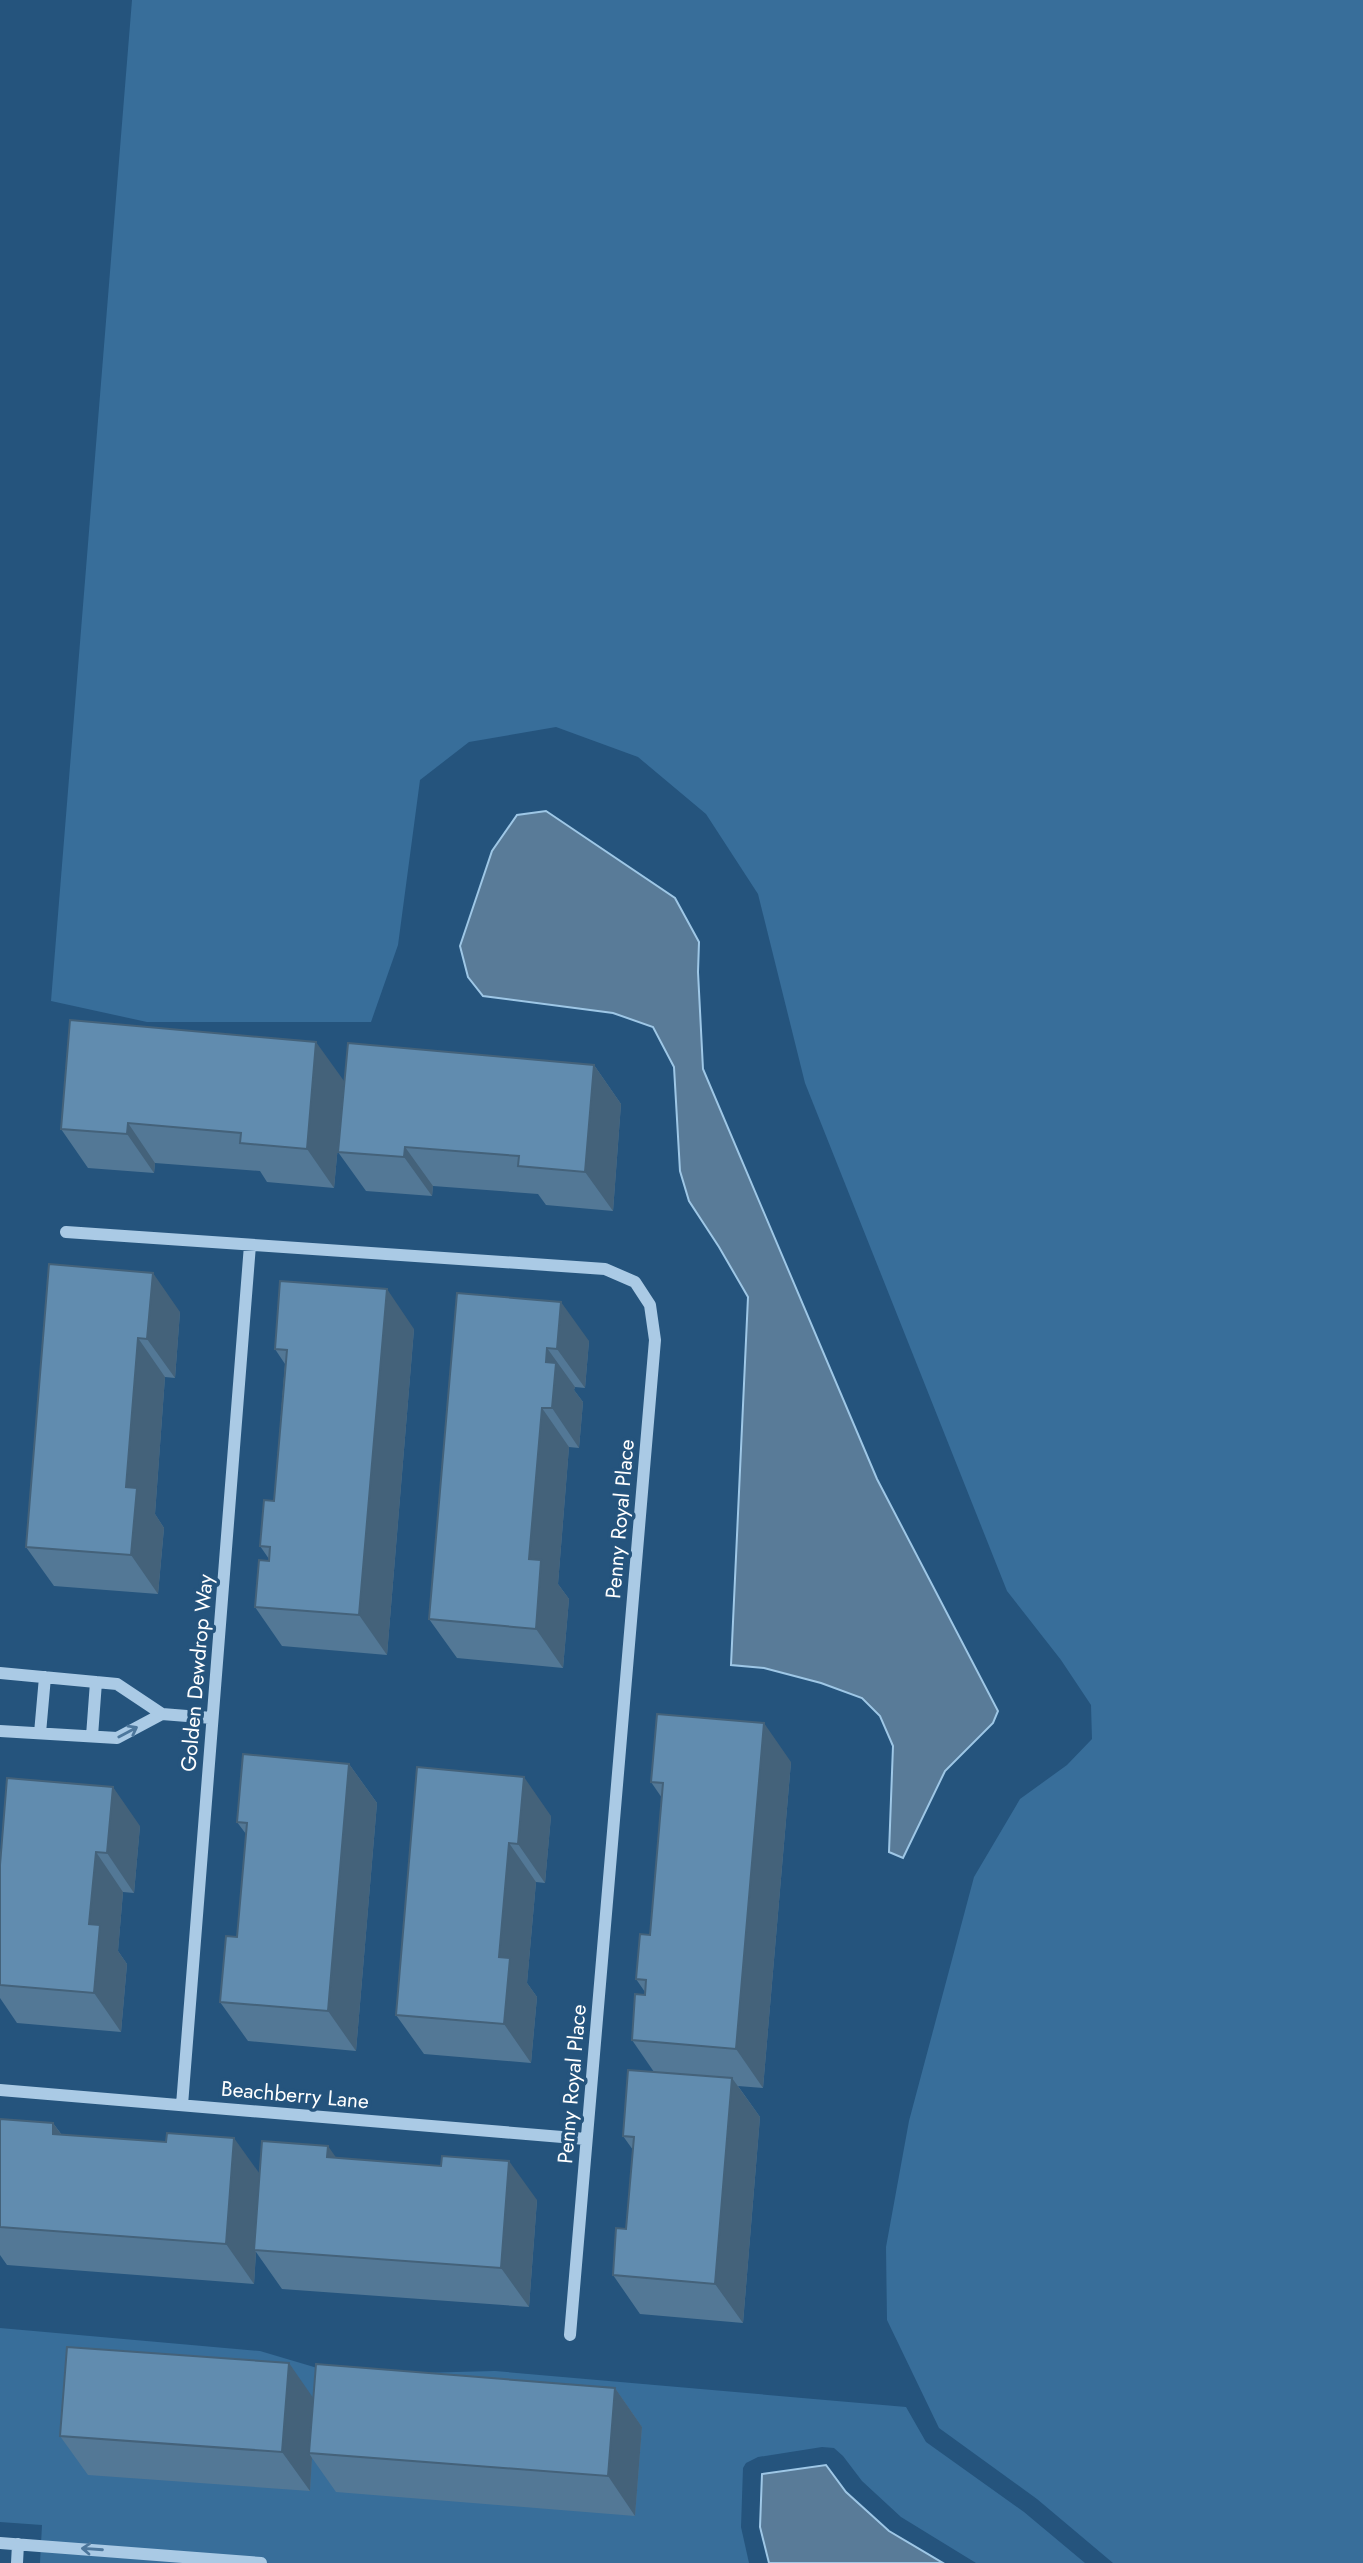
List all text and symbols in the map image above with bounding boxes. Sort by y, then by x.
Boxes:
street label: Penny Royal Place [598,1438,642,1600]
street label: Golden Dewdrop Way [173,1572,221,1773]
one-way arrow [118,1724,138,1738]
street label: Penny Royal Place [550,2003,594,2165]
street label: Beachberry Lane [220,2074,370,2116]
one-way arrow [81,2542,104,2555]

